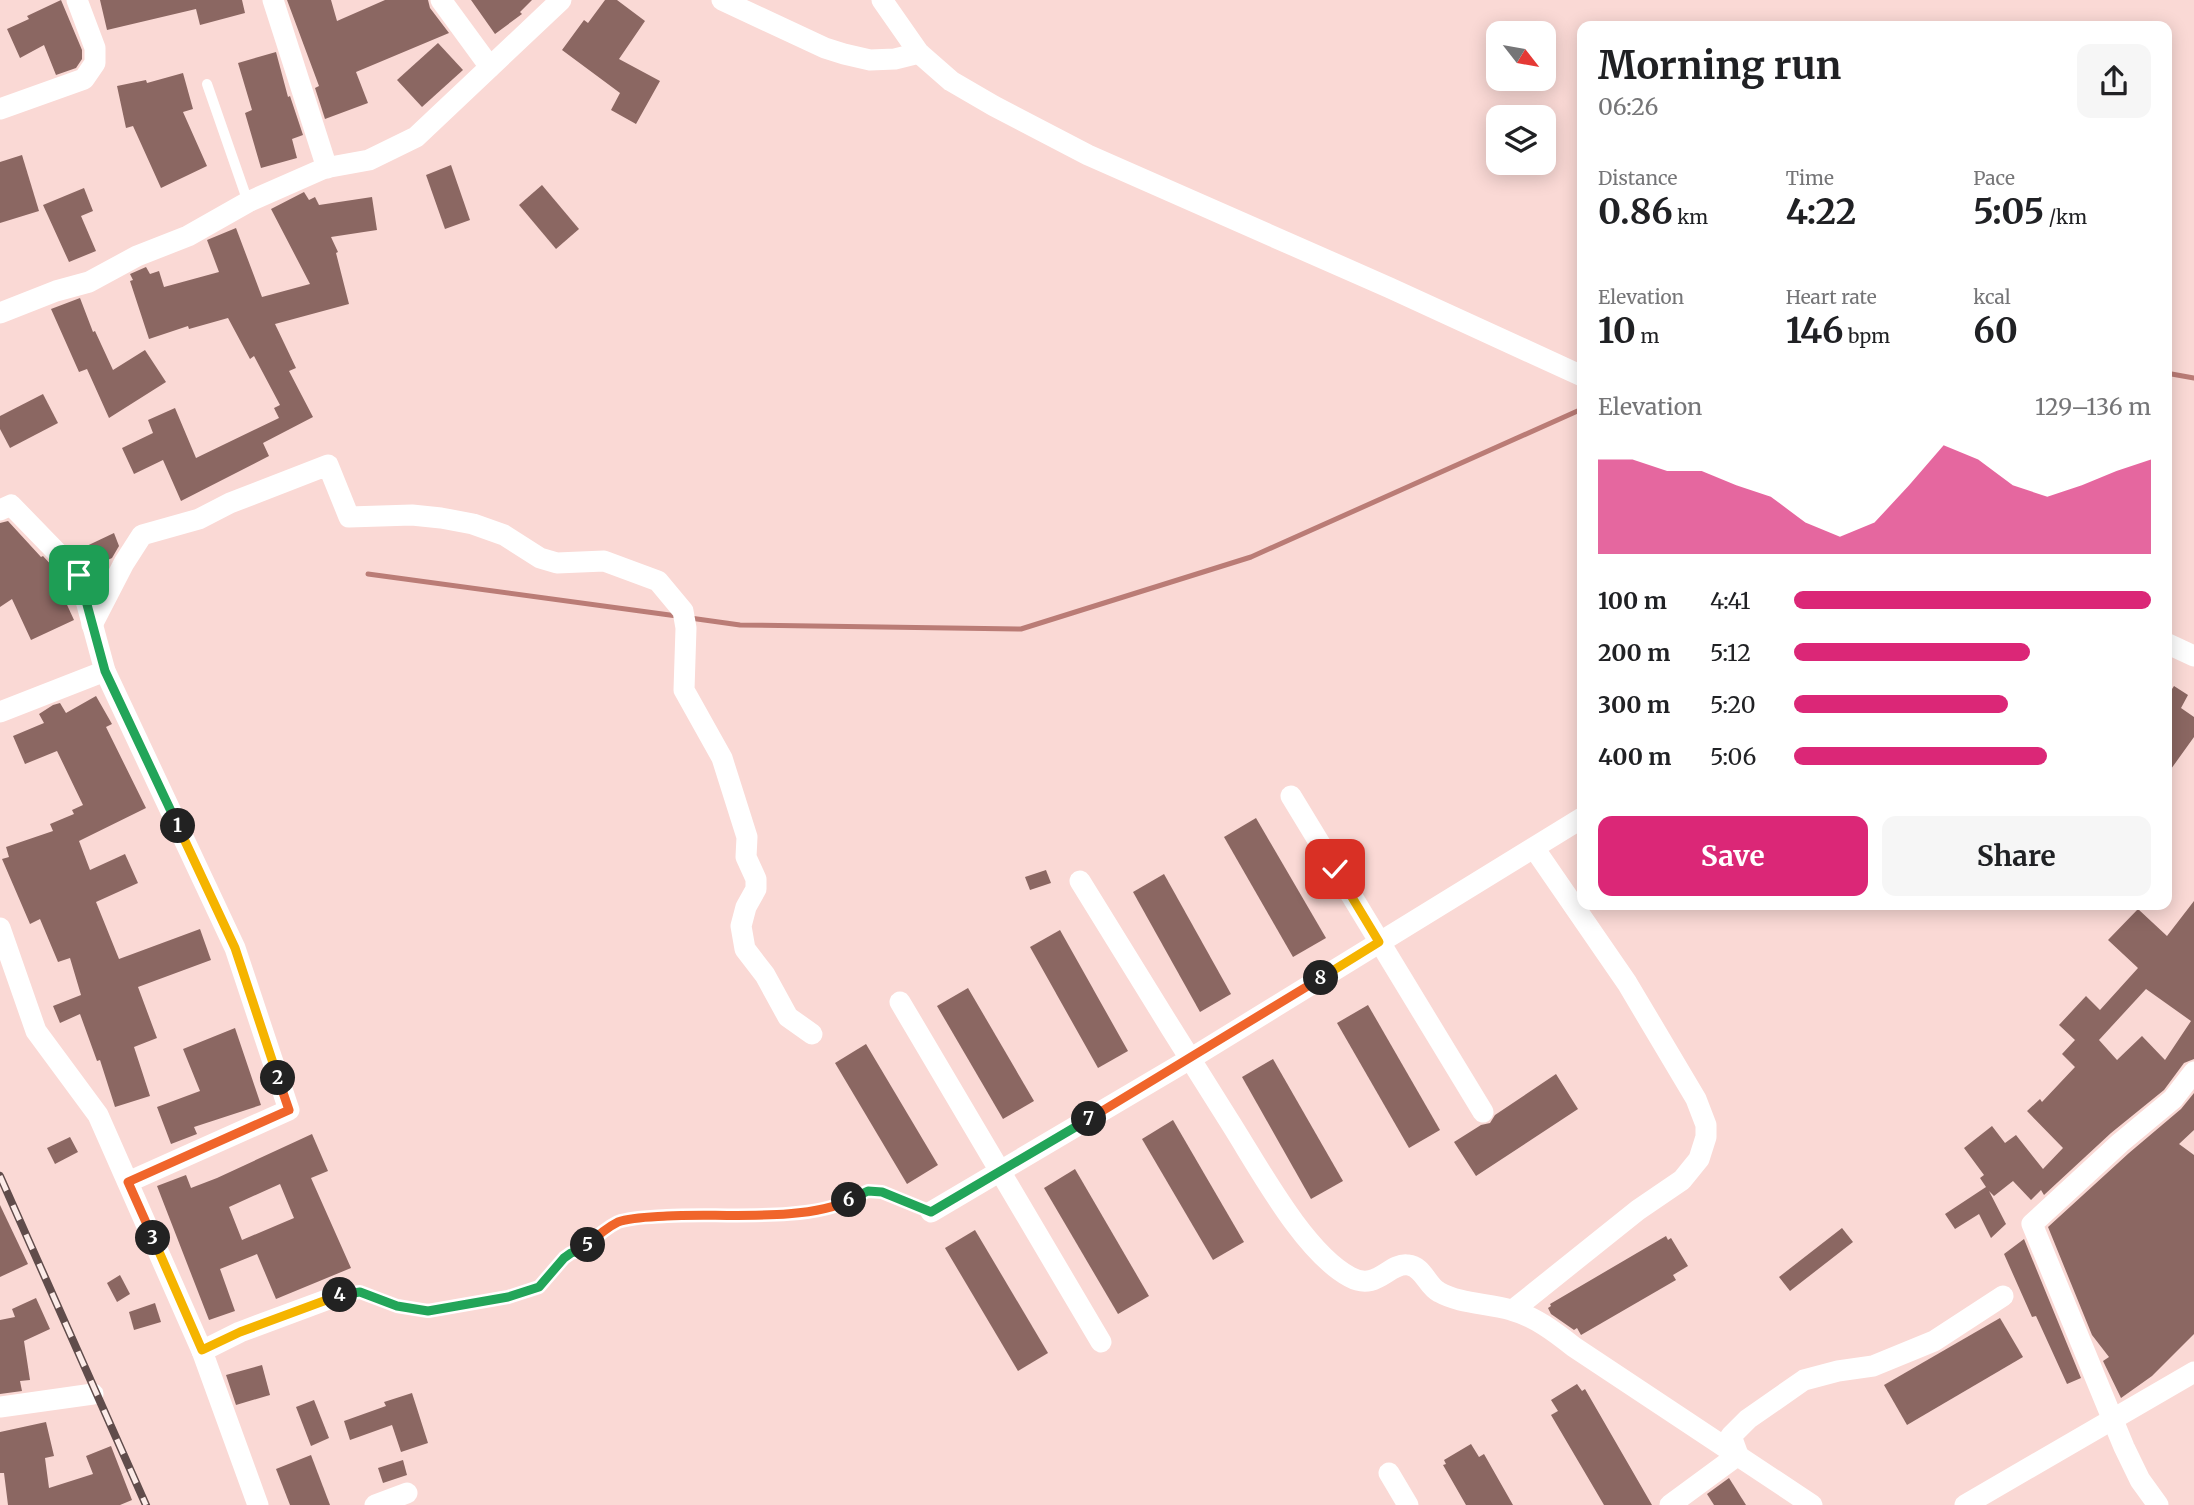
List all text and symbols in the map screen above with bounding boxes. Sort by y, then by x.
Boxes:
north arrow [1486,21,1556,91]
map controls [1486,21,1556,175]
text: Morning run [1598,42,1841,89]
button: share [2077,44,2151,118]
text: 06:26 [1598,92,1658,121]
button: layers [1486,105,1556,175]
text: Distance [1598,166,1677,190]
text: Time [1786,166,1834,190]
text: Pace [1973,166,2015,190]
text: 0.86 [1598,190,1673,234]
text: 4:22 [1786,190,1856,234]
text: 5:05 [1973,190,2044,234]
text: km [1673,205,1708,229]
text: /km [2044,205,2087,229]
text: Elevation [1598,285,1684,309]
text: Heart rate [1786,285,1877,309]
text: kcal [1973,285,2011,309]
text: 10 [1598,309,1636,353]
text: 146 [1786,309,1844,353]
text: 60 [1973,309,2018,353]
text: m [1636,324,1659,348]
text: bpm [1844,324,1890,348]
text: Elevation [1598,392,1702,421]
text: 129–136 m [2035,392,2151,421]
pin [49,545,109,605]
icon: arrive [60,556,98,594]
text: 100 m [1598,586,1667,615]
text: 4:41 [1710,586,1750,615]
text: 200 m [1598,638,1670,667]
text: 5:12 [1710,638,1751,667]
text: 300 m [1598,690,1670,719]
text: 5:20 [1710,690,1756,719]
text: 400 m [1598,742,1672,771]
text: 5:06 [1710,742,1756,771]
pin: 1 [160,808,196,844]
text: 1 [173,813,182,837]
button: Save [1598,816,1868,896]
button: Share [1882,816,2151,896]
pin [1305,839,1365,899]
icon: check [1316,850,1354,888]
pin: 8 [1304,960,1338,996]
text: 8 [1315,965,1326,989]
pin: 2 [260,1060,296,1096]
text: 2 [272,1065,283,1089]
pin: 7 [1072,1102,1106,1136]
text: 7 [1083,1106,1094,1130]
pin: 6 [832,1182,866,1218]
text: 6 [843,1187,854,1211]
pin: 3 [136,1220,170,1256]
text: 3 [147,1225,158,1249]
pin: 5 [570,1228,606,1262]
text: 5 [582,1232,593,1256]
pin: 4 [322,1278,358,1312]
text: 4 [333,1282,346,1306]

